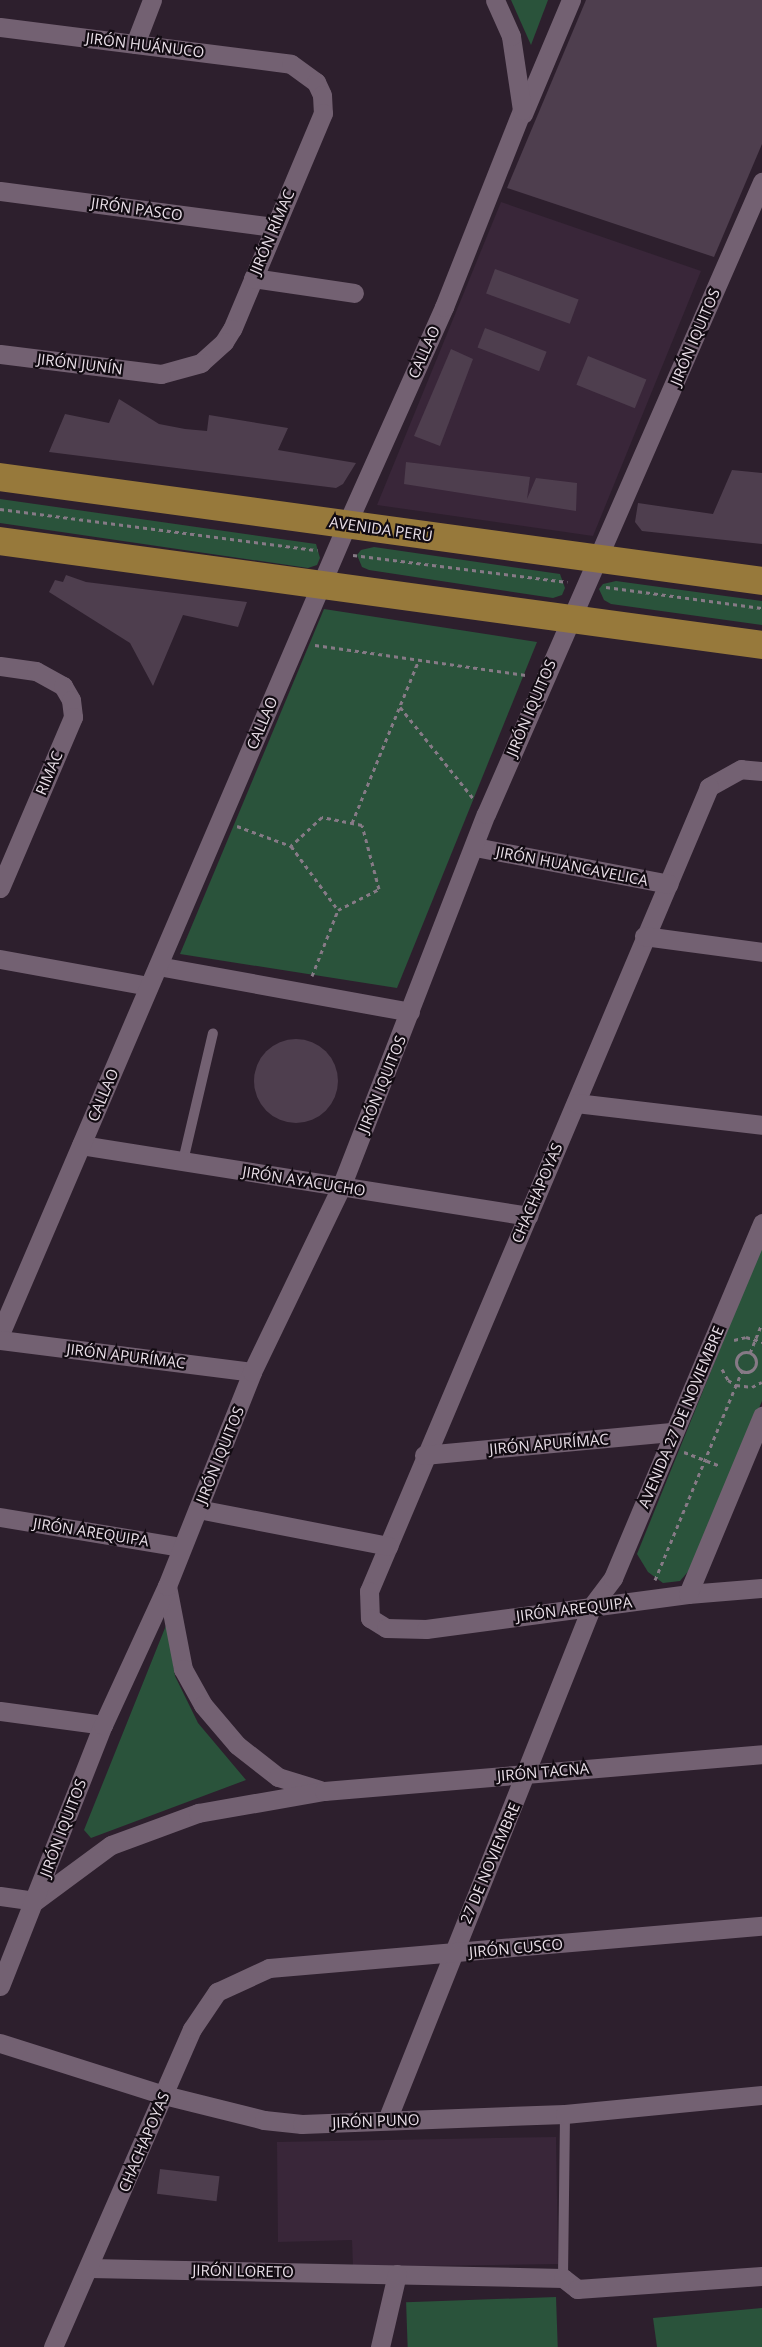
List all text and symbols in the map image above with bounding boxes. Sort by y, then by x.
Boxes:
street label: JIRÓN HUÁNUCO [85,29,205,61]
street label: JIRÓN RÍMAC [246,187,298,277]
street label: JIRÓN PASCO [90,194,184,224]
street label: JIRÓN IQUITOS [667,286,723,388]
street label: CALLAO [404,323,444,381]
street label: JIRÓN JUNÍN [36,350,124,378]
street label: AVENIDA PERÚ [328,513,434,545]
street label: JIRÓN IQUITOS [503,657,559,759]
street label: CALLAO [243,694,281,752]
street label: RIMAC [32,748,66,798]
street label: JIRÓN HUANCAVELICA [495,842,649,890]
street label: JIRÓN IQUITOS [354,1033,410,1135]
street label: CALLAO [84,1066,122,1124]
street label: CHACHAPOYAS [508,1140,566,1246]
street label: JIRÓN AYACUCHO [241,1162,367,1200]
street label: AVENIDA 27 DE NOVIEMBRE [634,1323,728,1511]
street label: JIRÓN APURÍMAC [66,1340,186,1372]
street label: JIRÓN IQUITOS [192,1404,248,1506]
street label: JIRÓN APURÍMAC [489,1430,609,1458]
street label: JIRÓN AREQUIPA [32,1514,150,1550]
street label: JIRÓN AREQUIPA [515,1593,633,1625]
street label: JIRÓN TACNA [496,1759,590,1785]
street label: JIRÓN IQUITOS [36,1776,90,1880]
street label: 27 DE NOVIEMBRE [456,1800,524,1926]
street label: JIRÓN CUSCO [468,1935,564,1961]
street label: CHACHAPOYAS [115,2089,173,2195]
street label: JIRÓN PUNO [332,2110,420,2132]
street label: JIRÓN LORETO [192,2261,294,2281]

